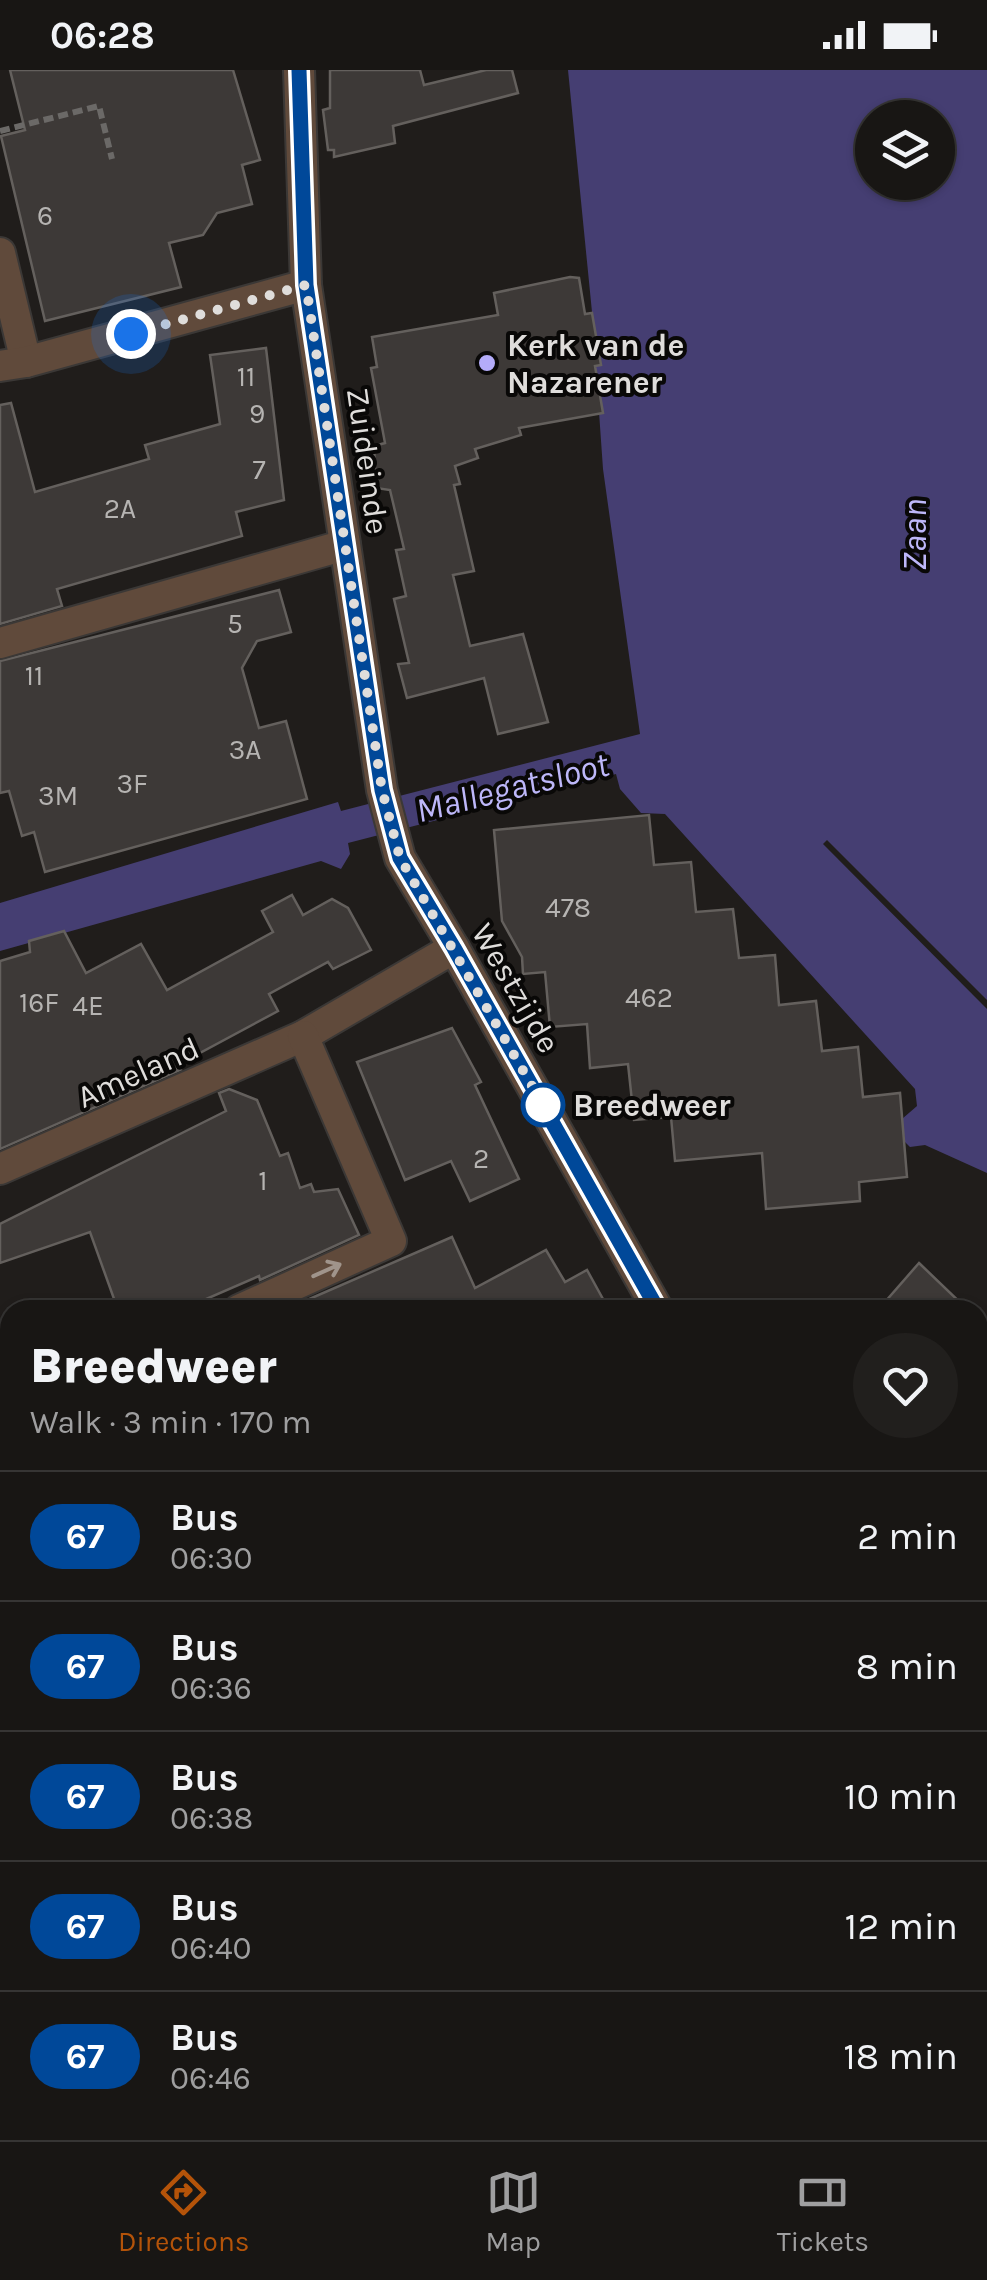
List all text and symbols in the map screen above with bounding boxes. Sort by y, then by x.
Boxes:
text: 06:28 [50,13,155,58]
map controls [855,100,955,200]
button: layers [855,100,955,200]
house number: 6 [37,199,53,232]
your location [106,309,156,359]
place label: Kerk van de Nazarener [507,327,684,401]
marker: Kerk van de Nazarener [476,352,498,374]
house number: 11 [237,360,255,393]
street label: Zuideinde [339,385,396,537]
house number: 9 [249,397,265,430]
house number: 7 [252,453,266,486]
house number: 2A [104,492,136,525]
water label: Zaan [894,499,935,571]
house number: 5 [227,607,243,640]
house number: 11 [25,659,43,692]
house number: 3A [229,733,261,766]
water label: Mallegatsloot [412,743,614,831]
house number: 3F [116,767,148,800]
house number: 3M [38,779,78,812]
house number: 478 [545,891,591,924]
street label: Westzijde [464,917,567,1059]
house number: 462 [625,981,673,1014]
house number: 16F [19,986,59,1019]
house number: 4E [72,989,104,1022]
street label: Ameland [71,1029,205,1116]
marker: Breedweer [522,1084,564,1126]
place label: Breedweer [573,1087,731,1124]
house number: 2 [473,1142,489,1175]
house number: 1 [258,1164,268,1197]
one-way arrow [312,1260,342,1278]
button: heart [853,1333,958,1438]
text: Breedweer [30,1338,277,1394]
text: Walk · 3 min · 170 m [30,1404,311,1441]
text: Bus [170,1495,239,1540]
text: 2 min [857,1514,958,1559]
text: 67 [66,1516,104,1557]
text: 06:30 [170,1540,253,1577]
text: Bus [170,1625,239,1670]
text: 8 min [856,1644,958,1689]
text: 67 [66,1646,104,1687]
text: 06:36 [170,1670,252,1707]
text: Bus [170,1755,239,1800]
text: 10 min [844,1774,958,1819]
text: 67 [66,1776,104,1817]
text: 06:38 [170,1800,253,1837]
text: Bus [170,1885,239,1930]
text: 12 min [845,1904,958,1949]
text: 67 [66,1906,104,1947]
text: 06:40 [170,1930,252,1967]
text: Bus [170,2015,239,2060]
text: 18 min [843,2034,958,2079]
text: 67 [66,2036,104,2077]
text: 06:46 [170,2060,251,2097]
tab: Directions [118,2165,250,2258]
tab: Map [485,2165,541,2258]
tab: Tickets [777,2165,869,2258]

